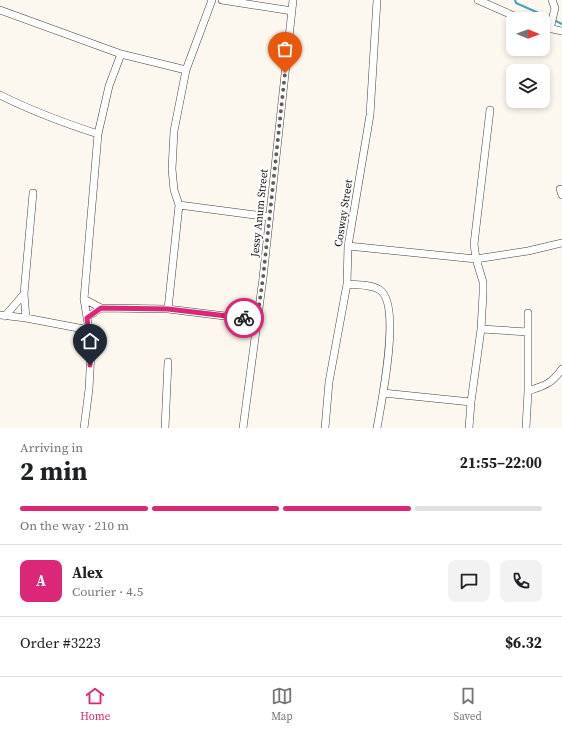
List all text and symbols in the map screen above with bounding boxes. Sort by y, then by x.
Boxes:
north arrow [506,12,550,56]
map controls [506,12,550,108]
pin [268,32,302,73]
icon: bag [274,38,296,60]
button: layers [506,64,550,108]
street label: Jessy Anum Street [247,168,272,259]
street label: Cosway Street [331,178,356,248]
courier [224,298,264,338]
icon: bike [233,307,255,329]
pin [73,324,107,365]
icon: home [79,330,101,352]
text: Arriving in [20,439,83,456]
text: 21:55–22:00 [460,452,542,473]
text: 2 min [20,453,87,489]
text: On the way · 210 m [20,517,129,534]
button: chat [448,560,490,602]
button: phone [500,560,542,602]
text: Alex [72,562,103,583]
text: A [36,570,46,591]
text: Courier · 4.5 [72,583,143,600]
text: Order #3223 [20,632,101,653]
text: $6.32 [505,632,542,653]
tab: Home [80,685,110,724]
tab: Map [271,685,293,724]
tab: Saved [454,685,482,724]

